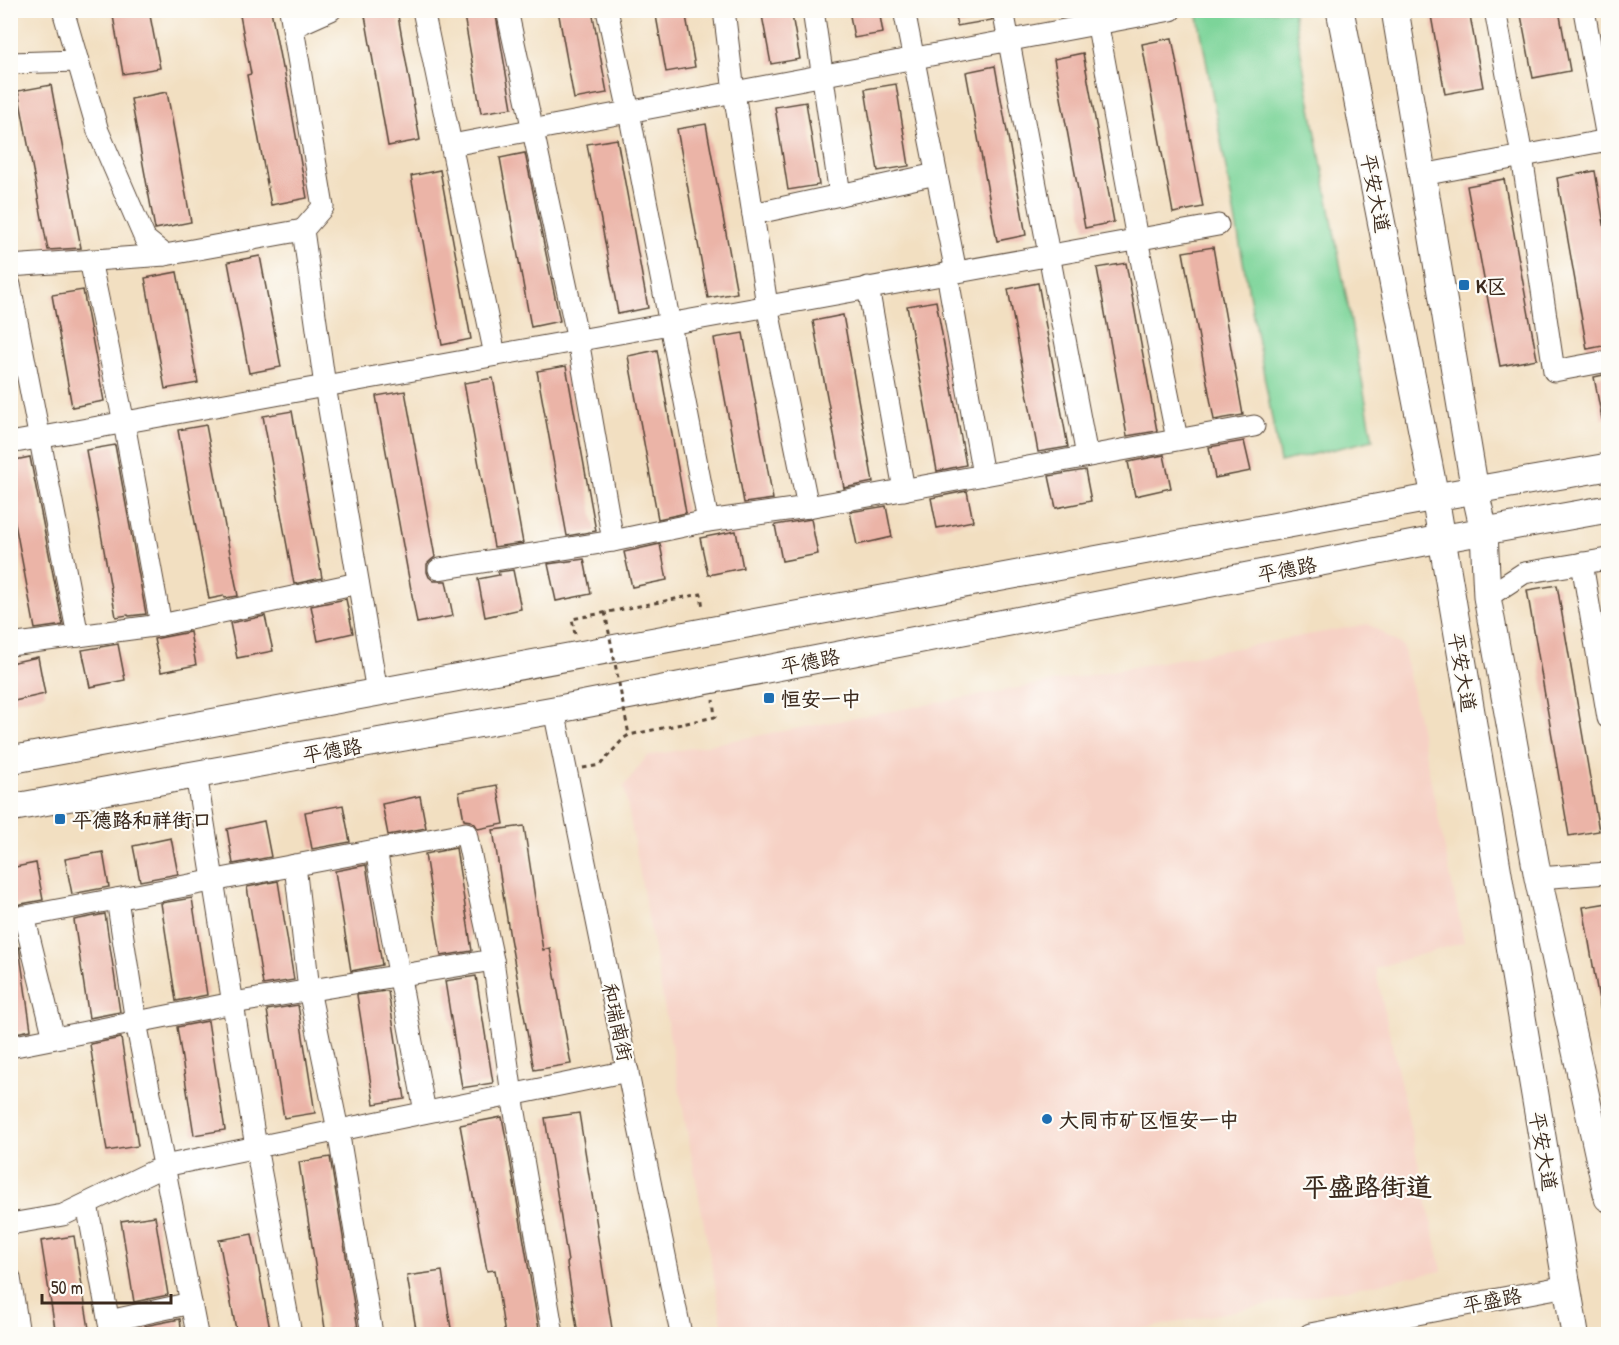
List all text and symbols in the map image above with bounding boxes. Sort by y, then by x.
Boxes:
street label: 平安大道 [1355,151,1397,235]
place label: K区 [1476,272,1506,299]
marker: K区 [1457,278,1471,292]
street label: 平德路 [1255,550,1320,588]
street label: 平安大道 [1443,630,1483,714]
street label: 平德路 [778,642,843,680]
place label: 恒安一中 [781,685,861,712]
marker: 恒安一中 [762,691,776,705]
street label: 平德路 [300,731,365,769]
place label: 平德路和祥街口 [72,806,212,833]
marker: 平德路和祥街口 [53,812,67,826]
street label: 和瑞南街 [596,980,640,1064]
place label: 大同市矿区恒安一中 [1059,1106,1239,1133]
street label: 平安大道 [1524,1109,1564,1193]
marker: 大同市矿区恒安一中 [1040,1112,1054,1126]
district label: 平盛路街道 [1302,1169,1432,1204]
scale bar [42,1267,171,1305]
text: 50 m [51,1275,83,1300]
street label: 平盛路 [1460,1281,1525,1319]

